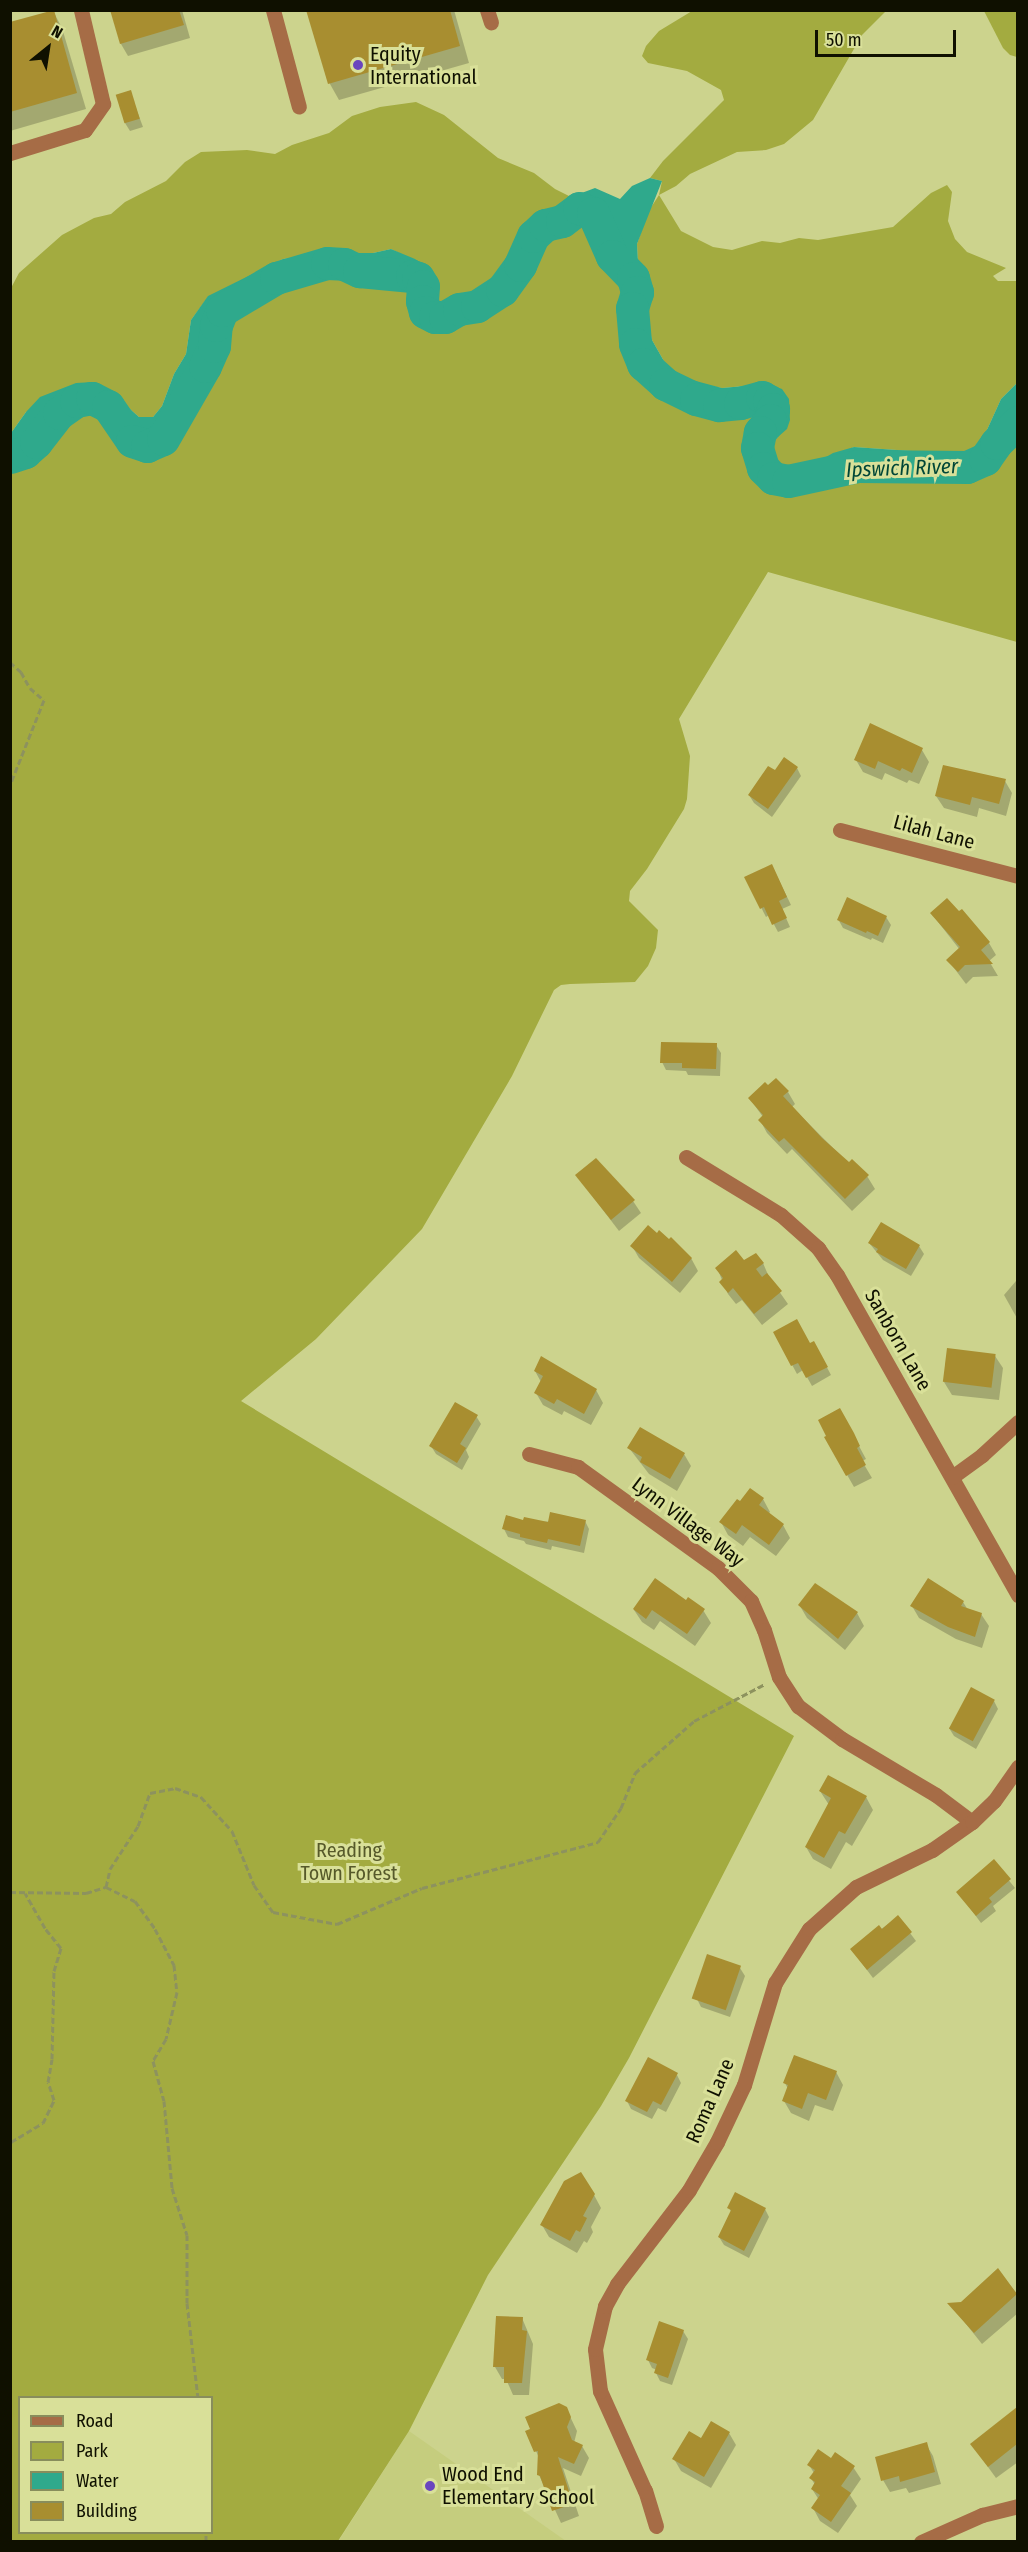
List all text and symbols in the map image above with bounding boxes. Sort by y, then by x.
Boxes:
north arrow [18,18,78,78]
scale bar [818,18,959,56]
text: N [48,21,66,43]
text: 50 m [826,29,862,51]
place label: Equity International [370,42,477,89]
marker: Equity International [351,58,365,72]
water label: Ipswich River [846,453,958,483]
street label: Lilah Lane [891,810,977,854]
street label: Sanborn Lane [859,1285,937,1395]
street label: Lynn Village Way [627,1472,749,1572]
park label: Reading Town Forest [301,1838,397,1885]
street label: Roma Lane [681,2055,739,2147]
legend [18,2396,213,2534]
text: Road [76,2410,113,2432]
text: Park [76,2440,108,2462]
place label: Wood End Elementary School [442,2462,594,2509]
text: Water [76,2470,119,2492]
marker: Wood End Elementary School [423,2479,437,2493]
text: Building [76,2500,137,2522]

